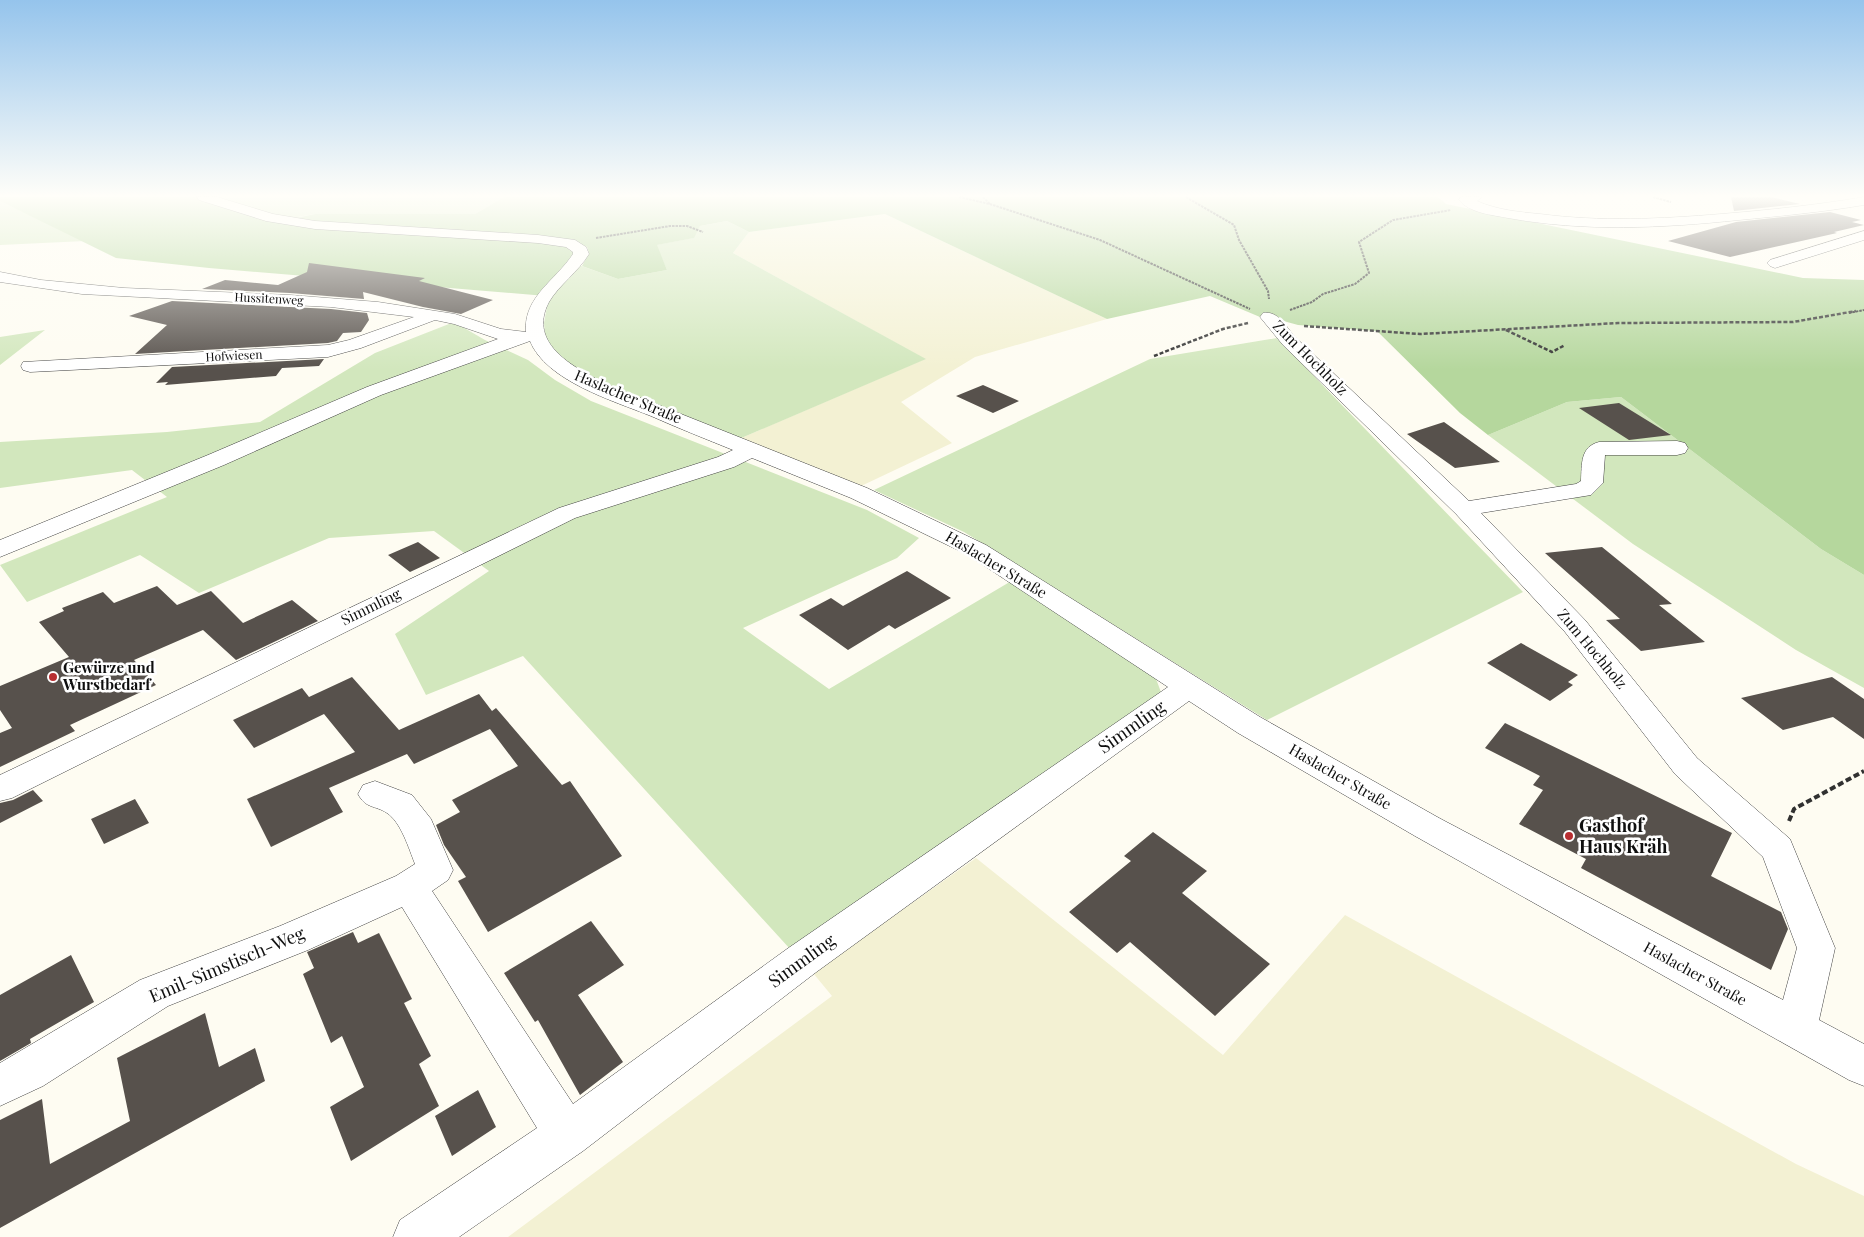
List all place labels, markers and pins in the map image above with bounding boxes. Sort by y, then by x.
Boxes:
place label: Gewürze und Wurstbedarf [62,657,155,694]
marker: Gewürze und Wurstbedarf [47,671,59,683]
place label: Gasthof Haus Kräh [1579,813,1668,858]
marker: Gasthof Haus Kräh [1563,830,1575,842]

